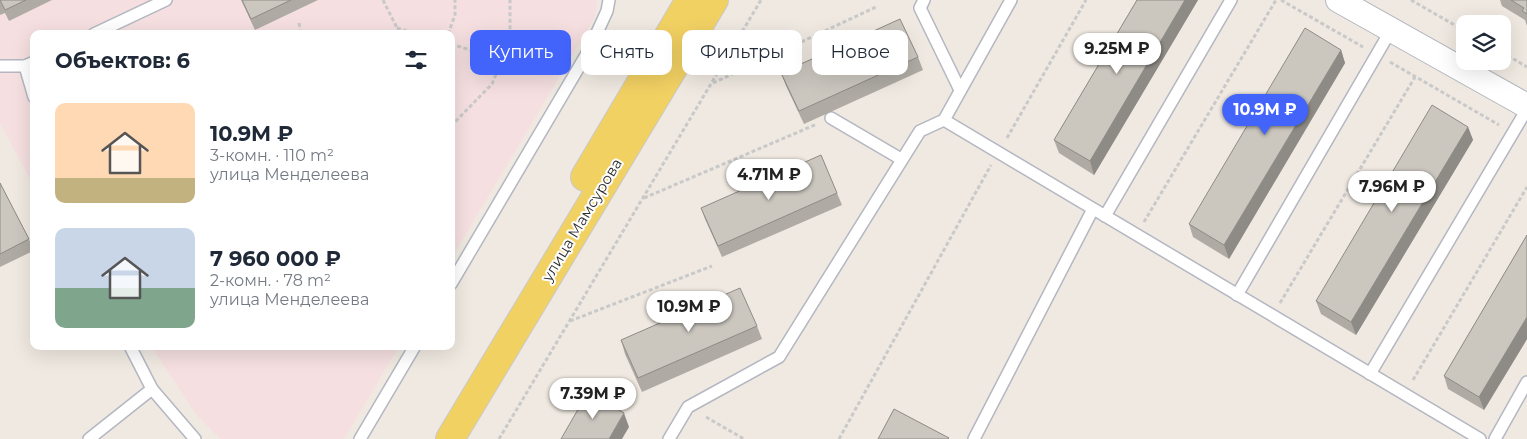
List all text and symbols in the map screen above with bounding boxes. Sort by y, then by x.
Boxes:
map controls [1456,15,1511,70]
button: layers [1456,15,1511,70]
chip: Купить [470,30,571,75]
chip: Снять [581,30,672,75]
chip: Фильтры [682,30,802,75]
chip: Новое [812,30,908,75]
pin: 9.25M ₽ [1071,32,1163,75]
text: 9.25M ₽ [1084,39,1150,58]
icon: filters [402,46,430,74]
text: Объектов: 6 [55,48,190,73]
pin: 10.9M ₽ [1219,94,1311,136]
text: 10.9M ₽ [1233,100,1297,119]
text: 10.9M ₽ [210,121,293,146]
icon: home [95,123,155,183]
text: 3-комн. · 110 m² [210,146,334,165]
street label: улица Мамсурова [537,155,626,286]
pin: 4.71M ₽ [723,158,815,201]
text: улица Менделеева [210,165,369,184]
text: 4.71M ₽ [737,165,801,184]
pin: 7.96M ₽ [1346,170,1438,213]
text: 7.96M ₽ [1359,177,1425,196]
text: 7 960 000 ₽ [210,246,341,271]
icon: home [95,248,155,308]
text: 2-комн. · 78 m² [210,271,331,290]
text: улица Менделеева [210,290,369,309]
pin: 10.9M ₽ [643,290,735,333]
text: 10.9M ₽ [657,297,721,316]
pin: 7.39M ₽ [547,378,639,420]
text: 7.39M ₽ [560,384,626,403]

